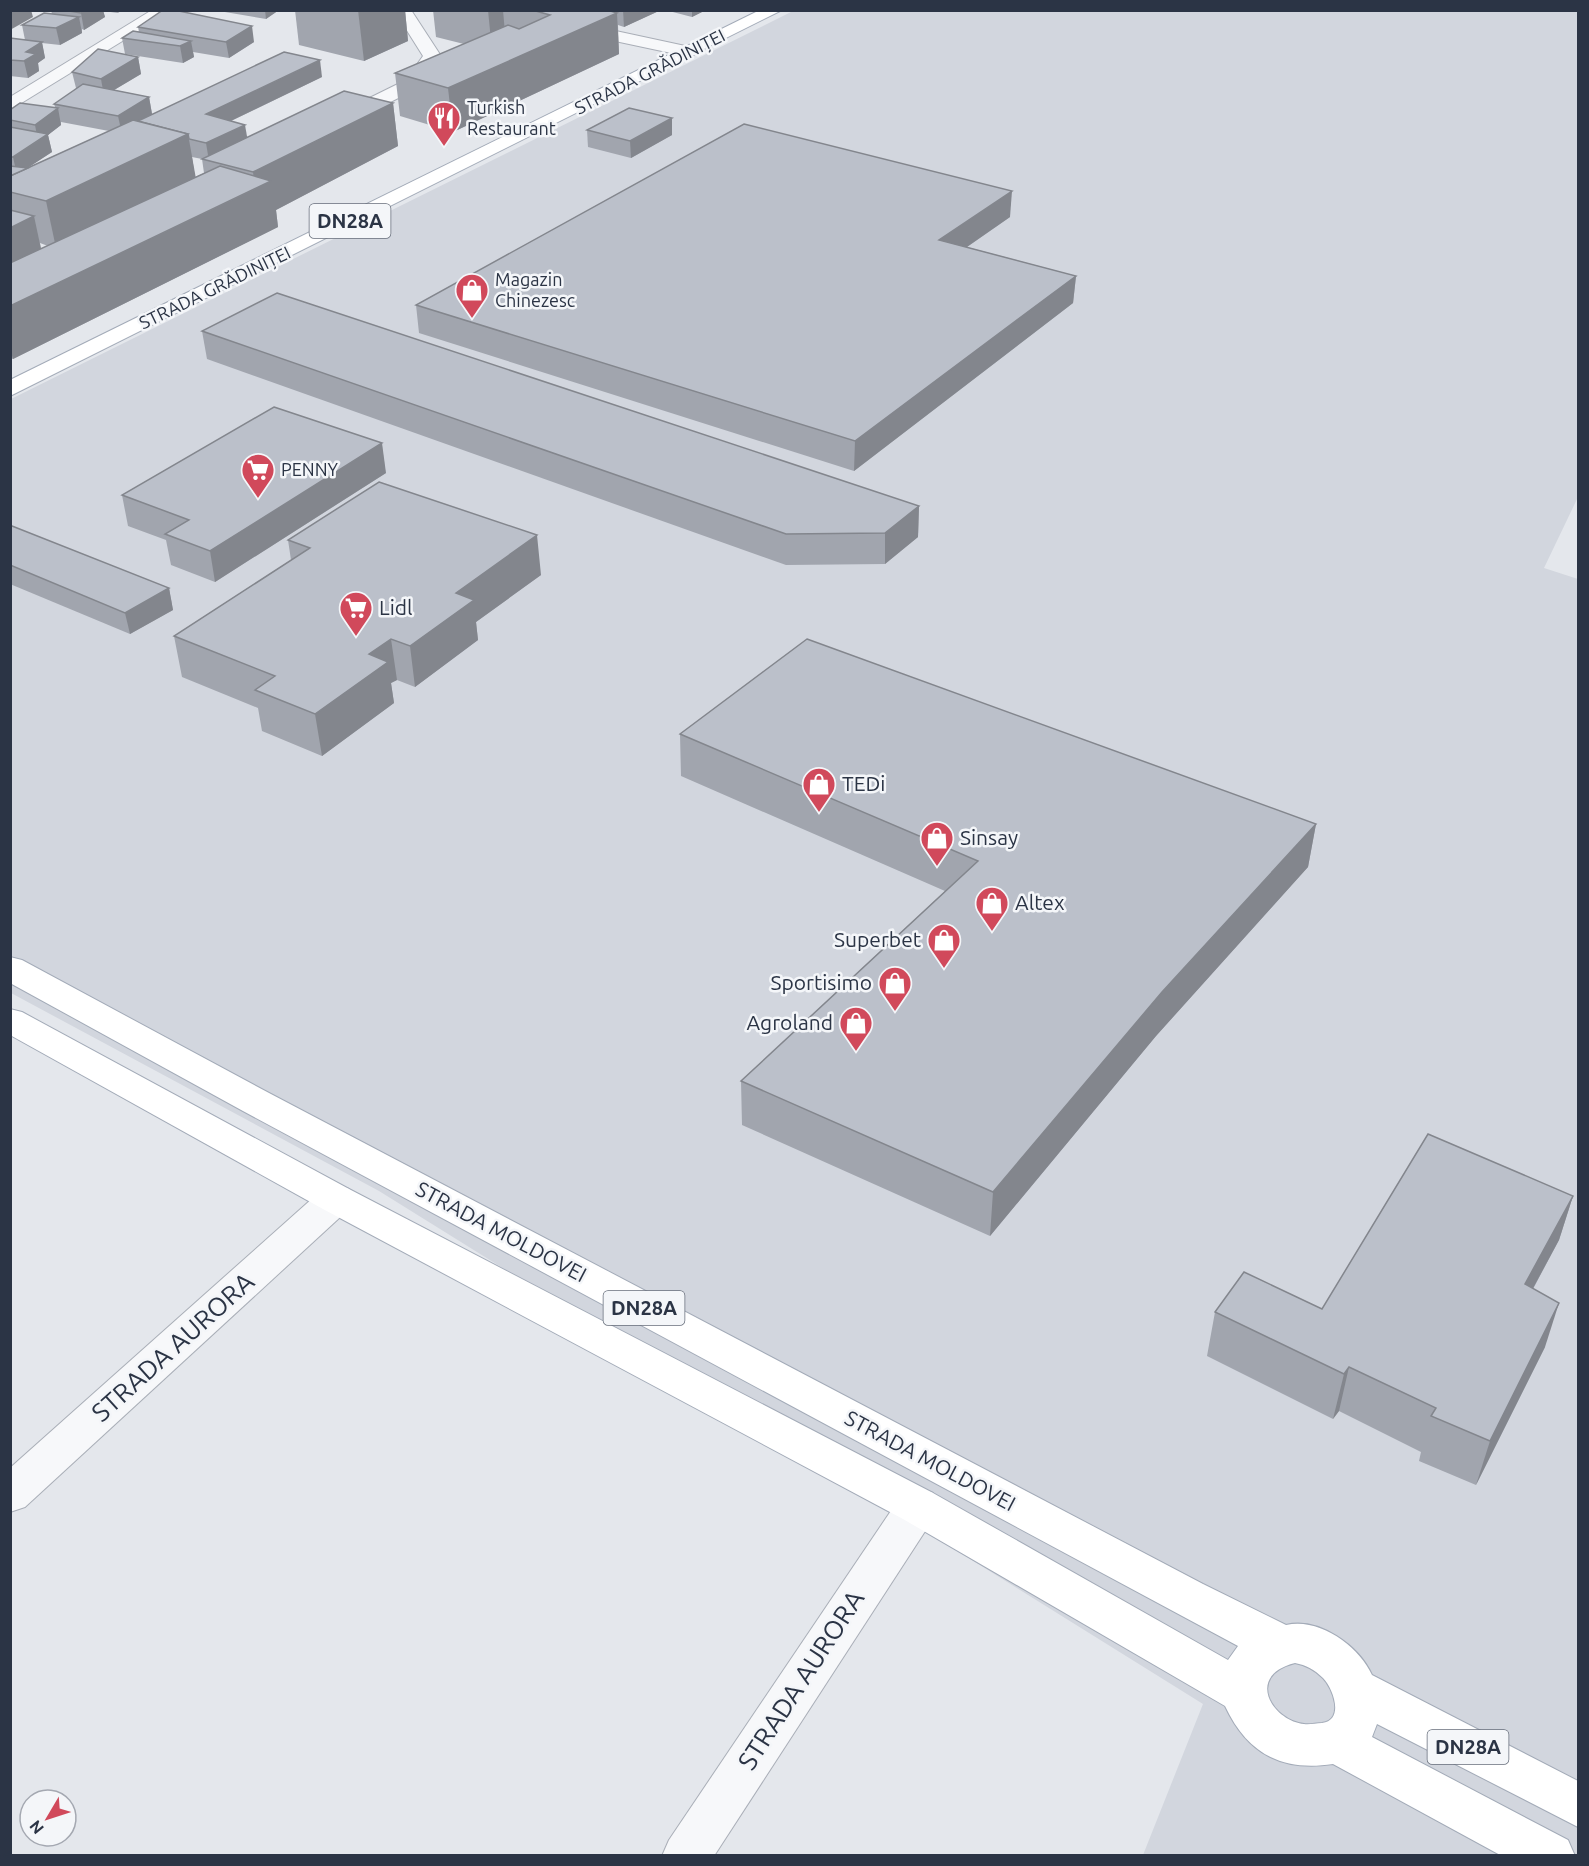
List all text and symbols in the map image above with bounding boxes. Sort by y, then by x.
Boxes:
street label: STRADA GRĂDINIȚEI [571,25,728,118]
place label: Turkish Restaurant [467,97,556,138]
restaurant icon: Turkish Restaurant [426,100,462,147]
road number: DN28A [310,204,391,238]
street label: STRADA GRĂDINIȚEI [136,242,294,332]
place label: Magazin Chinezesc [495,269,575,310]
shop icon: Magazin Chinezesc [454,272,490,319]
supermarket icon: PENNY [240,452,276,499]
place label: PENNY [281,459,339,479]
supermarket icon: Lidl [338,590,374,637]
place label: Lidl [379,595,413,619]
shop icon: TEDi [801,766,837,813]
place label: TEDi [842,771,885,795]
shop icon: Sinsay [919,820,955,867]
place label: Sinsay [960,825,1018,849]
shop icon: Altex [974,885,1010,932]
place label: Altex [1015,890,1065,914]
shop icon: Superbet [926,922,962,969]
place label: Superbet [834,927,921,951]
shop icon: Sportisimo [877,965,913,1012]
place label: Sportisimo [770,970,872,994]
shop icon: Agroland [838,1005,874,1052]
place label: Agroland [746,1010,833,1034]
street label: STRADA MOLDOVEI [412,1176,591,1286]
street label: STRADA AURORA [86,1266,260,1427]
road number: DN28A [604,1291,684,1325]
street label: STRADA MOLDOVEI [841,1405,1020,1515]
street label: STRADA AURORA [732,1585,869,1775]
road number: DN28A [1428,1730,1508,1764]
north arrow [18,1788,78,1848]
text: N [26,1817,47,1838]

